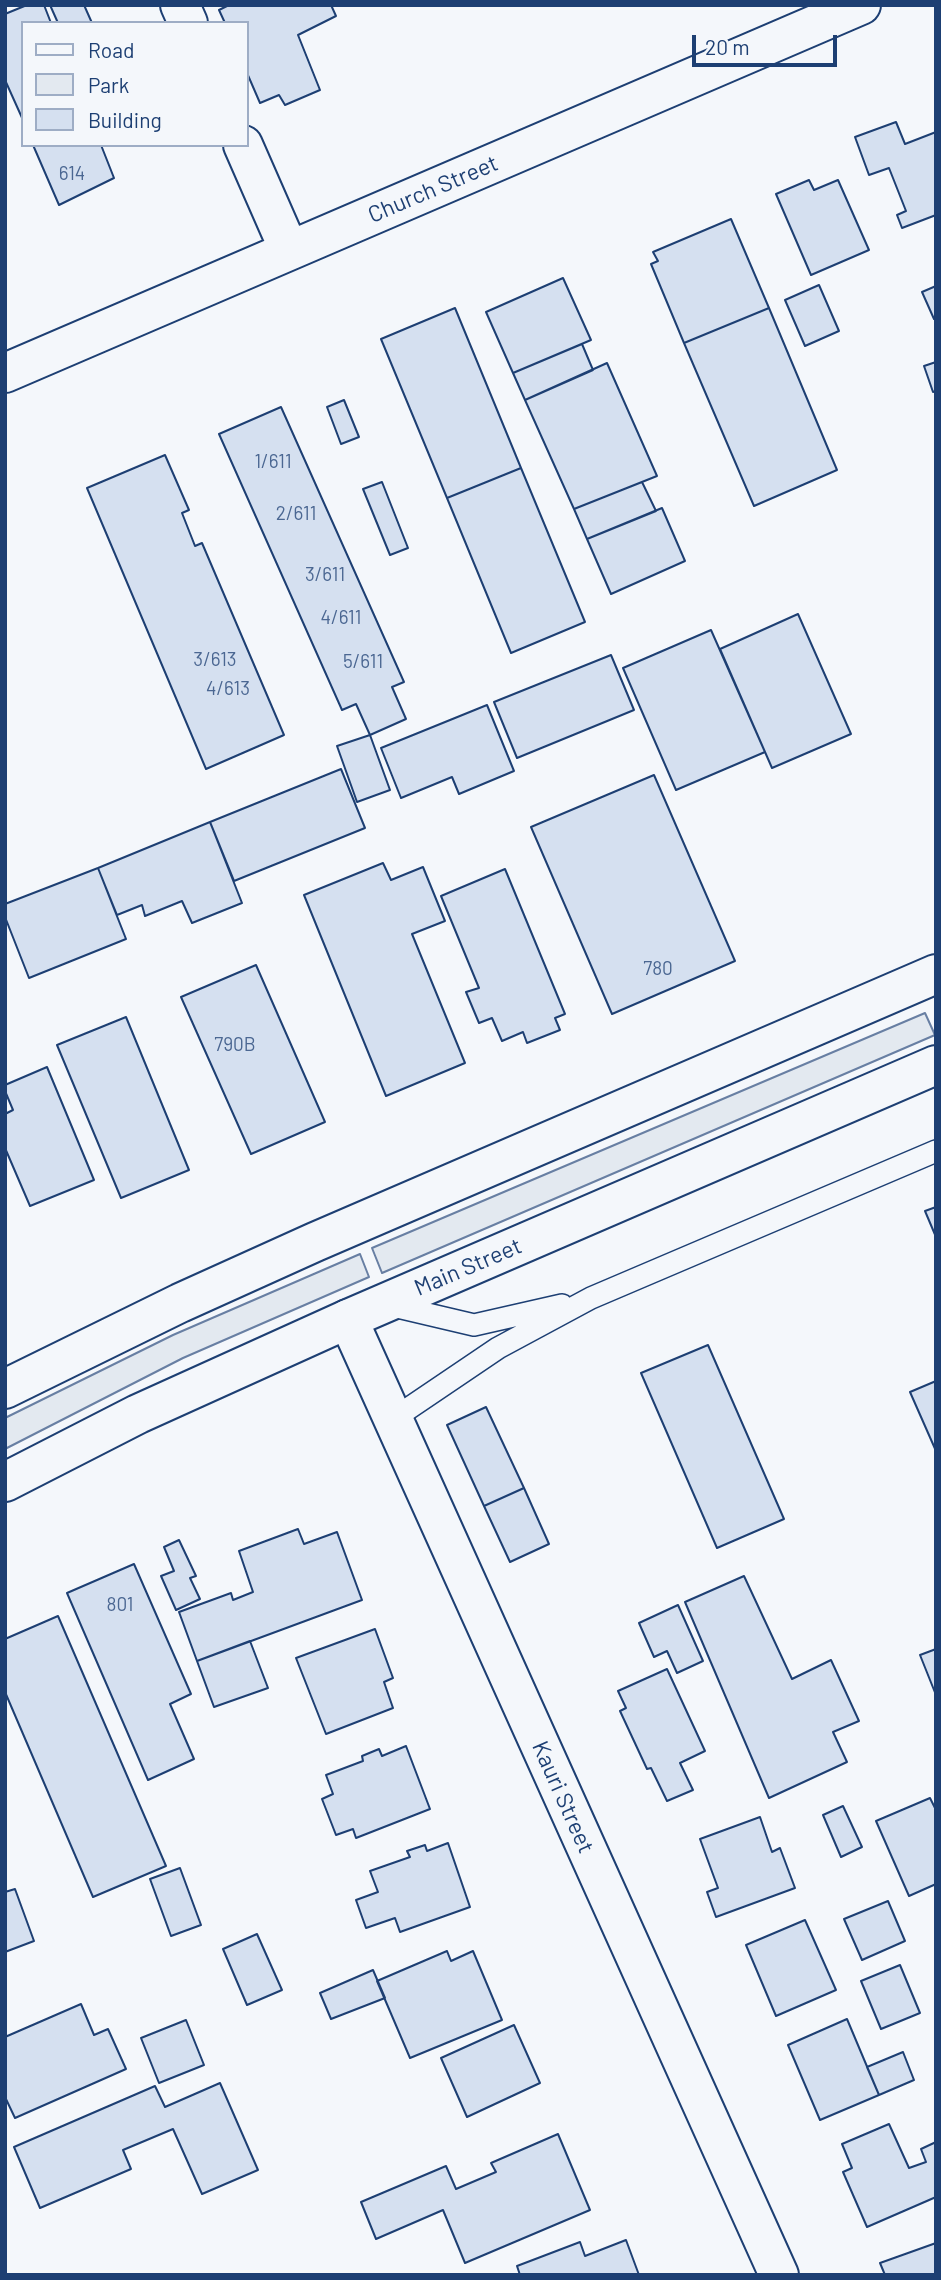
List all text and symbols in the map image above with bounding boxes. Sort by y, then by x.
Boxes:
legend [21,21,248,147]
scale bar [696,21,841,65]
text: 20 m [705,34,750,59]
text: Road [88,37,134,62]
text: Park [88,72,129,97]
text: Building [88,107,162,132]
street label: Church Street [364,149,502,229]
house number: 614 [59,163,85,185]
house number: 1/611 [254,451,292,473]
house number: 2/611 [276,503,316,525]
house number: 3/611 [305,564,345,586]
house number: 4/611 [321,607,361,629]
house number: 3/613 [193,649,237,671]
house number: 5/611 [343,651,383,673]
house number: 4/613 [206,678,250,700]
house number: 780 [643,958,673,980]
house number: 790B [214,1034,256,1056]
street label: Main Street [410,1232,526,1302]
house number: 801 [107,1594,133,1616]
street label: Kauri Street [526,1737,600,1857]

